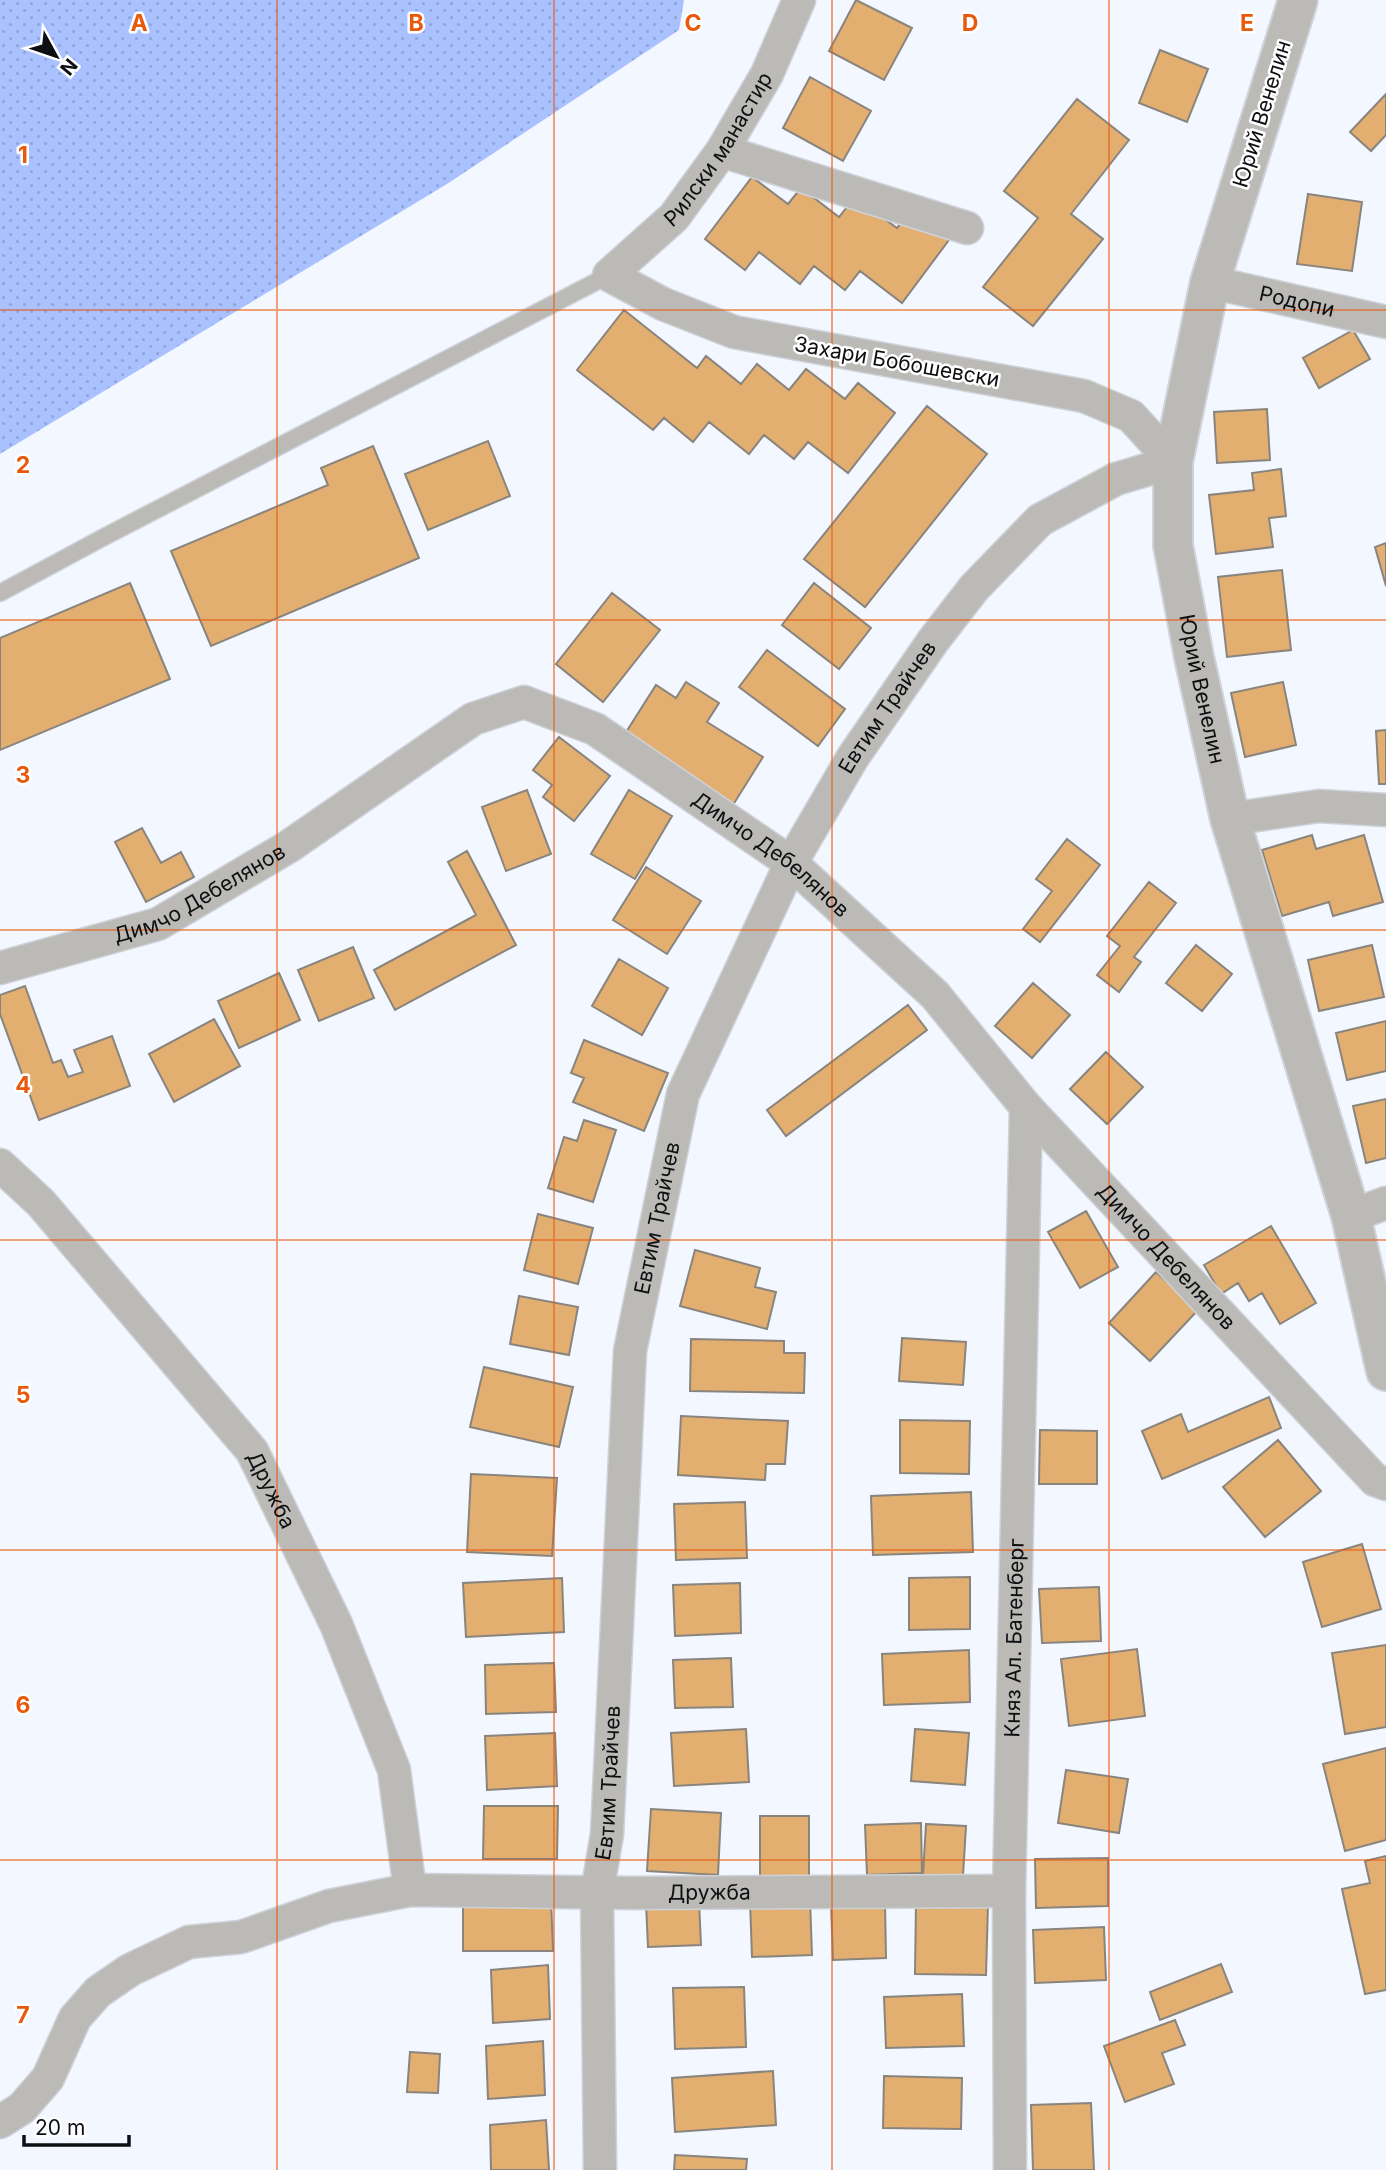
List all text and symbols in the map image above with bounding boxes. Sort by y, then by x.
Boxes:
text: A [130,9,148,37]
text: B [408,9,424,37]
text: C [684,9,702,37]
text: D [962,9,978,37]
text: E [1240,9,1254,37]
north arrow [21,21,91,91]
street label: Юрий Венелин [1227,37,1296,190]
text: N [55,54,82,80]
street label: Рилски манастир [659,68,777,232]
text: 1 [18,141,28,169]
street label: Родопи [1257,281,1337,322]
street label: Захари Бобошевски [793,331,1001,392]
text: 2 [16,451,30,479]
street label: Юрий Венелин [1174,612,1230,766]
street label: Евтим Трайчев [833,636,941,778]
text: 3 [16,761,30,789]
street label: Димчо Дебелянов [688,786,855,922]
street label: Димчо Дебелянов [111,839,289,948]
text: 4 [15,1071,31,1099]
street label: Евтим Трайчев [629,1140,685,1297]
street label: Димчо Дебелянов [1092,1178,1241,1335]
text: 5 [16,1381,30,1409]
street label: Дружба [242,1447,301,1533]
street label: Княз Ал. Батенберг [999,1538,1029,1738]
text: 6 [16,1691,30,1719]
street label: Евтим Трайчев [590,1705,625,1862]
street label: Дружба [668,1879,751,1905]
text: 7 [16,2001,30,2029]
scale bar [24,2104,130,2148]
text: 20 m [35,2115,85,2140]

